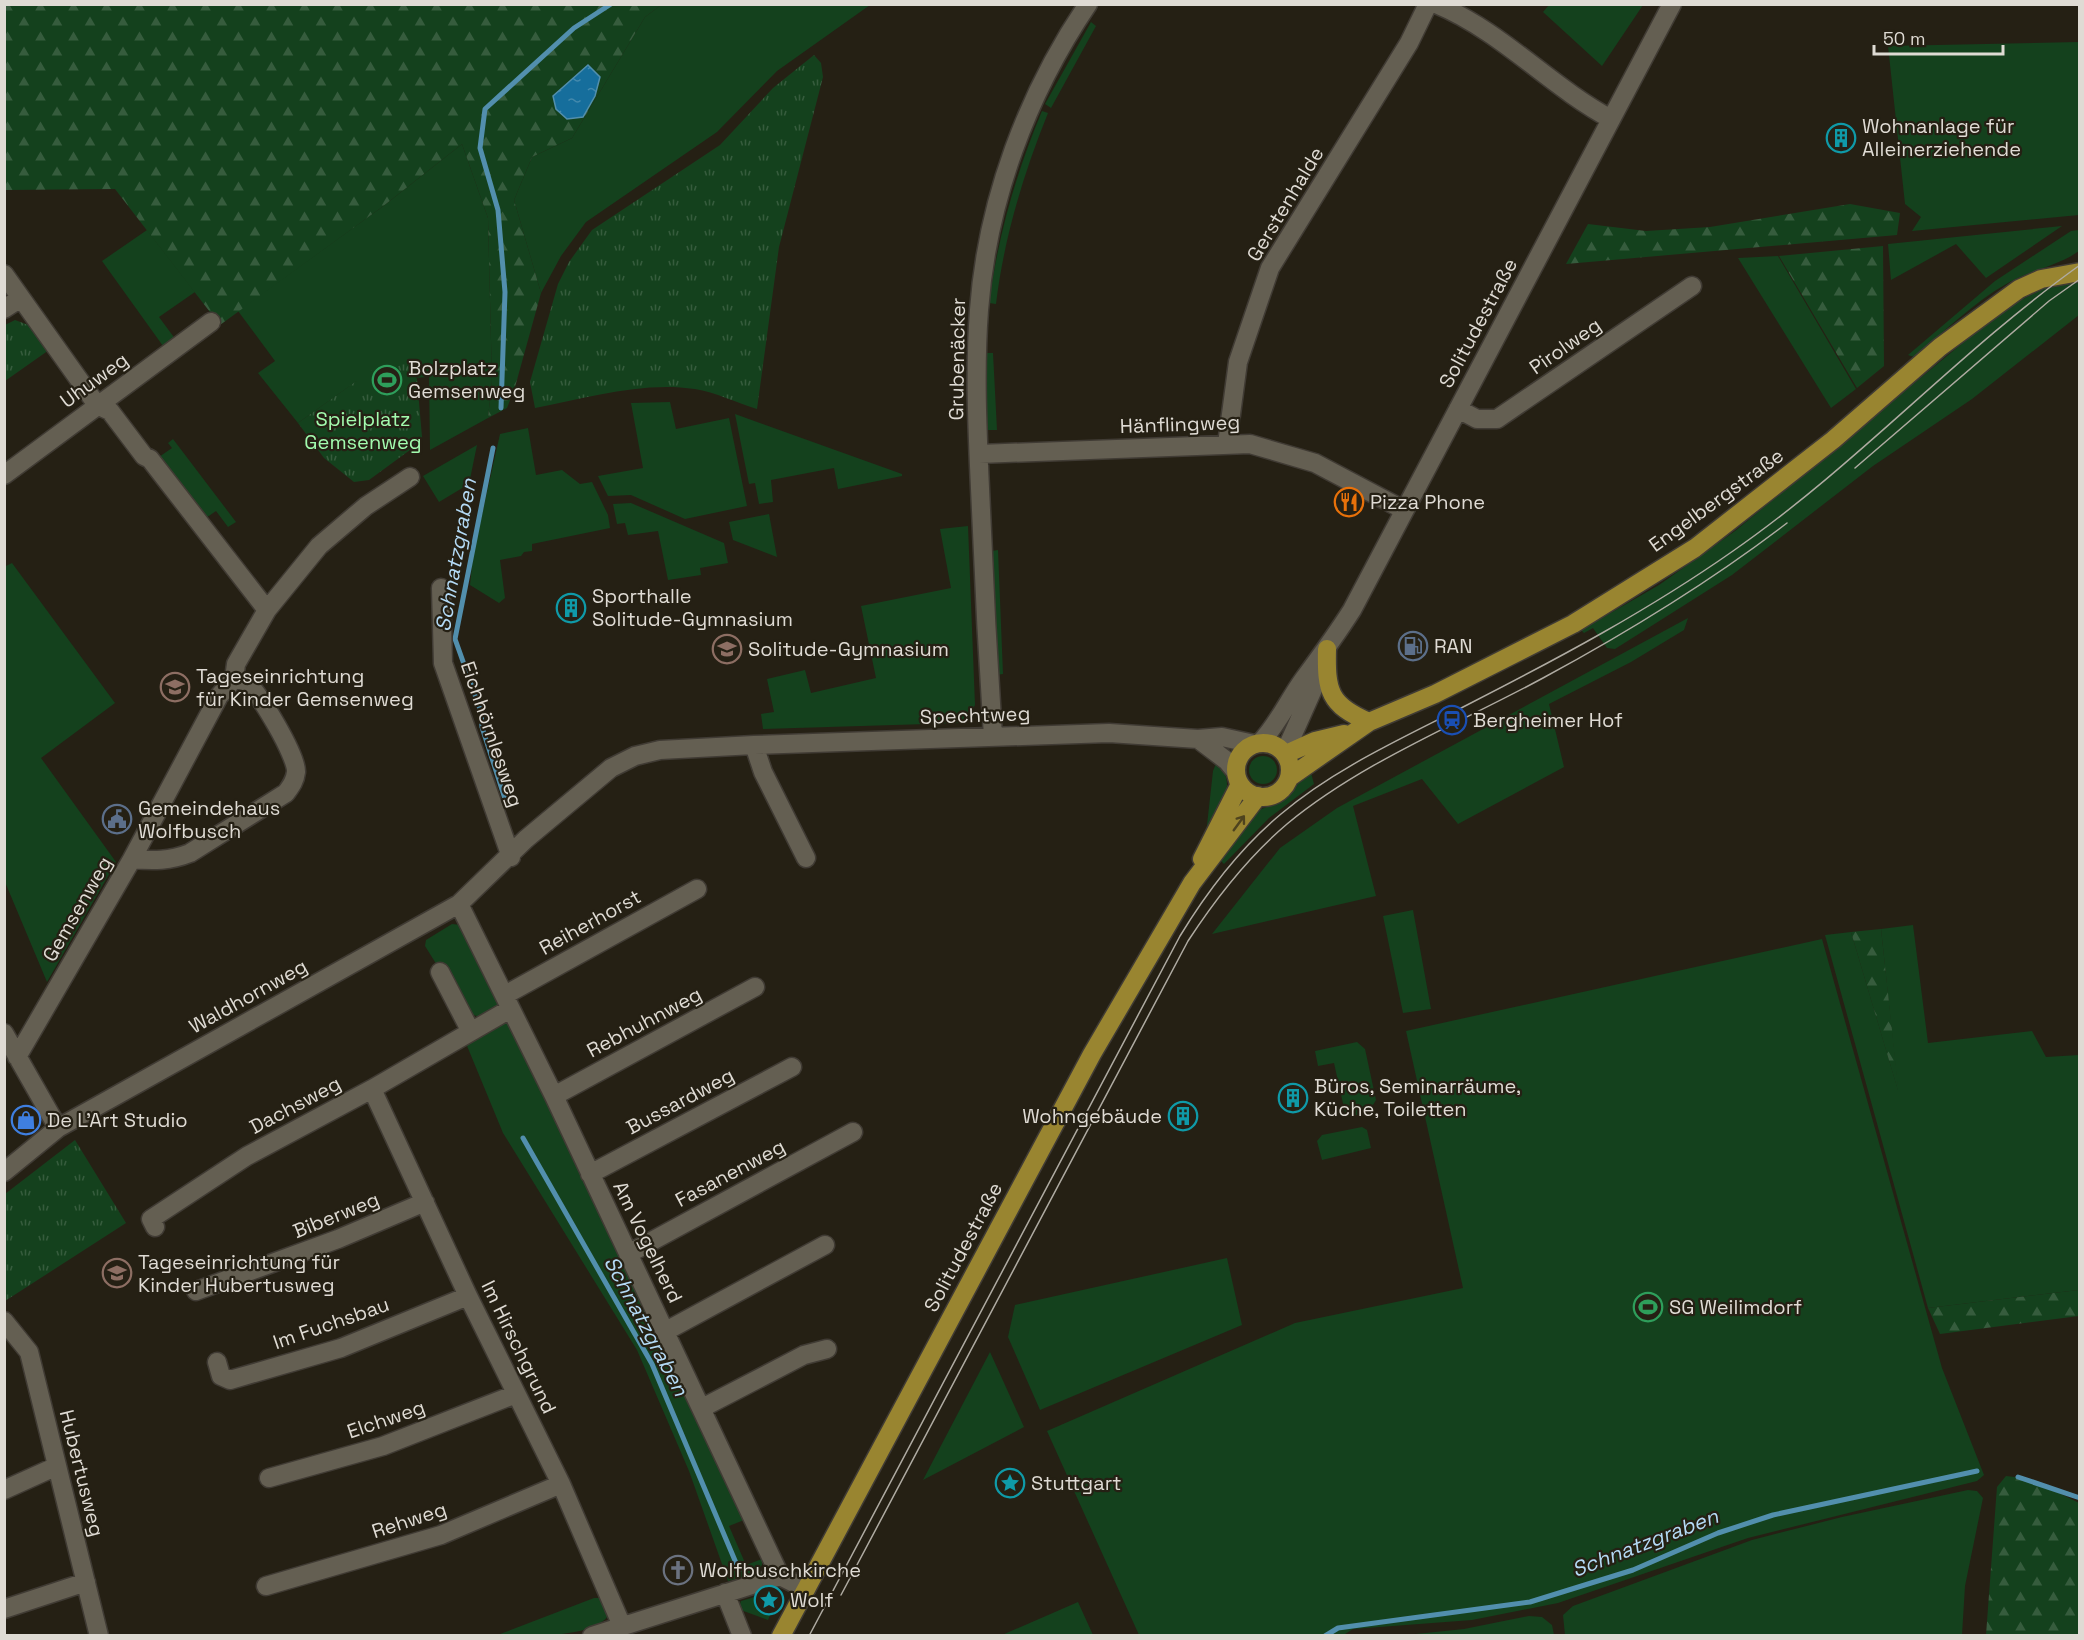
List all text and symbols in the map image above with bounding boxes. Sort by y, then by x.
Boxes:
scale bar [1874,18,2003,56]
text: 50 m [1883,27,1925,50]
place label: Wohnanlage für Alleinerziehende [1862,113,2021,162]
building icon: Wohnanlage für Alleinerziehende [1825,122,1857,154]
street label: Gerstenhalde [1241,142,1329,266]
street label: Solitudestraße [1433,254,1523,392]
street label: Grubenäcker [943,297,971,421]
street label: Pirolweg [1524,312,1606,380]
street label: Uhuweg [55,347,133,413]
place label: Bolzplatz Gemsenweg [408,355,525,404]
sports icon: Bolzplatz Gemsenweg [371,364,403,396]
park label: Spielplatz Gemsenweg [304,406,422,455]
street label: Hänflingweg [1119,409,1241,439]
street label: Engelbergstraße [1643,442,1789,558]
water label: Schnatzgraben [429,475,482,633]
restaurant icon: Pizza Phone [1333,486,1365,518]
place label: Pizza Phone [1370,489,1485,515]
place label: Sporthalle Solitude-Gymnasium [592,583,793,632]
building icon: Sporthalle Solitude-Gymnasium [555,592,587,624]
fuel station icon: RAN [1397,630,1429,662]
school or university icon: Solitude-Gymnasium [711,633,743,665]
place label: RAN [1434,633,1473,659]
place label: Solitude-Gymnasium [748,636,949,662]
street label: Eichhörnlesweg [455,658,529,810]
place label: Tageseinrichtung für Kinder Gemsenweg [196,663,414,712]
school or university icon: Tageseinrichtung für Kinder Gemsenweg [159,671,191,703]
street label: Spechtweg [919,700,1031,730]
station icon: Bergheimer Hof [1436,704,1468,736]
place label: Bergheimer Hof [1473,707,1623,733]
place label: Gemeindehaus Wolfbusch [138,795,280,844]
public building icon: Gemeindehaus Wolfbusch [101,803,133,835]
one-way arrow [1232,816,1245,832]
street label: Gemsenweg [36,852,118,966]
street label: Reiherhorst [535,883,645,961]
street label: Waldhornweg [184,953,312,1039]
street label: Rebhuhnweg [582,981,706,1063]
street label: Bussardweg [622,1062,738,1140]
street label: Dachsweg [245,1070,345,1140]
place label: Büros, Seminarräume, Küche, Toiletten [1314,1073,1521,1122]
building icon: Büros, Seminarräume, Küche, Toiletten [1277,1082,1309,1114]
building icon: Wohngebäude [1167,1100,1199,1132]
place label: Wohngebäude [1022,1103,1162,1129]
shop icon: De L'Art Studio [10,1104,42,1136]
place label: De L'Art Studio [47,1107,188,1133]
street label: Fasanenweg [671,1133,789,1213]
street label: Am Vogelherd [607,1177,689,1307]
street label: Solitudestraße [918,1178,1008,1316]
street label: Biberweg [289,1186,383,1244]
place label: Tageseinrichtung für Kinder Hubertusweg [138,1249,340,1298]
water label: Schnatzgraben [598,1251,695,1401]
school or university icon: Tageseinrichtung für Kinder Hubertusweg [101,1257,133,1289]
street label: Im Hirschgrund [476,1276,562,1418]
street label: Im Fuchsbau [269,1291,393,1355]
sports icon: SG Weilimdorf [1632,1291,1664,1323]
place label: SG Weilimdorf [1669,1294,1802,1320]
street label: Elchweg [344,1394,428,1444]
street label: Hubertusweg [54,1407,110,1539]
place icon: Stuttgart [994,1467,1026,1499]
place label: Stuttgart [1031,1470,1121,1496]
street label: Rehweg [368,1496,450,1544]
water label: Schnatzgraben [1568,1502,1723,1583]
church icon: Wolfbuschkirche [662,1554,694,1586]
place label: Wolfbuschkirche [699,1557,861,1583]
place icon: Wolf [753,1584,785,1616]
place label: Wolf [790,1587,833,1613]

